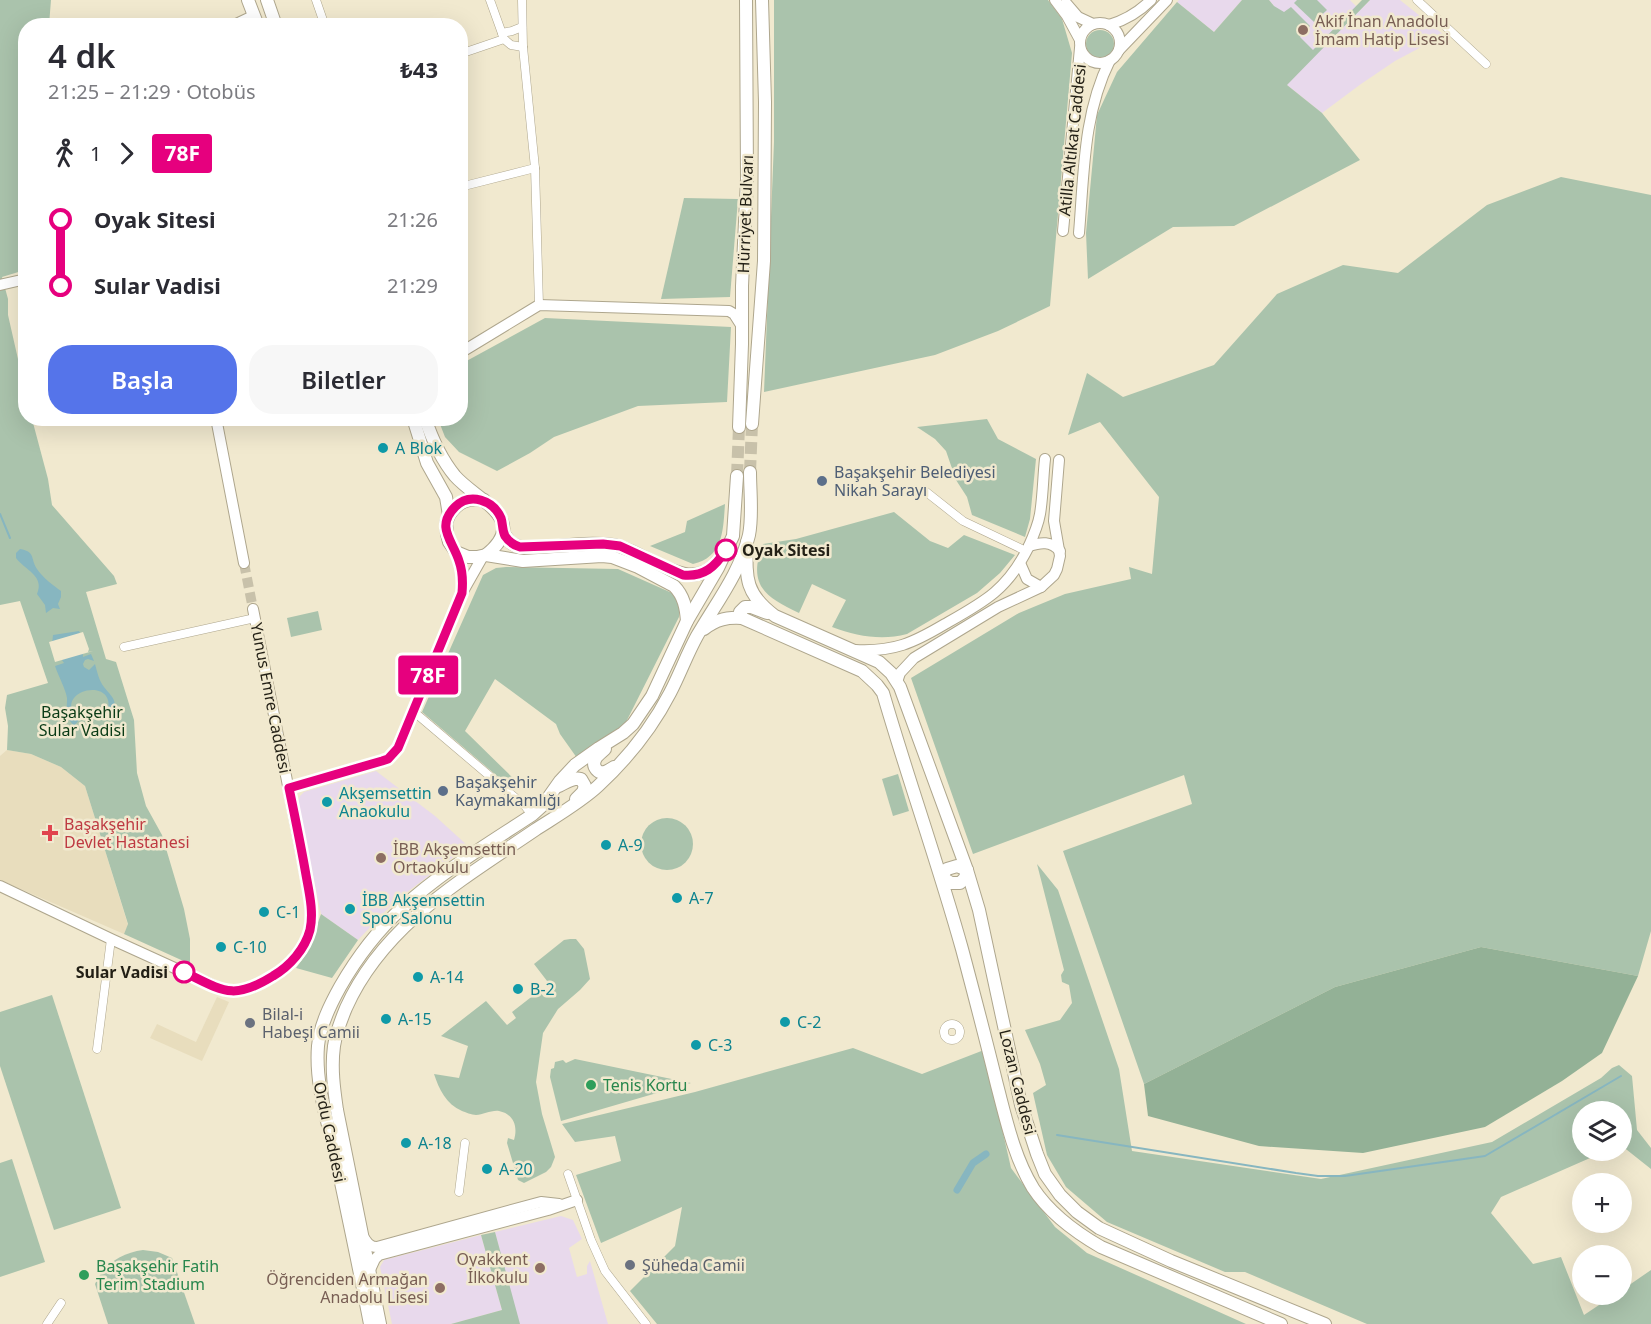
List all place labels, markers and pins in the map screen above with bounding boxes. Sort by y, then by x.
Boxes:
place label: Akif İnan Anadolu İmam Hatip Lisesi [1315,10,1449,50]
marker: Akif İnan Anadolu İmam Hatip Lisesi [1296,23,1310,37]
place label: A Blok [395,437,443,459]
marker: A Blok [376,441,390,455]
place label: Başakşehir Belediyesi Nikah Sarayı [834,461,996,501]
marker: Başakşehir Belediyesi Nikah Sarayı [815,474,829,488]
marker: Oyak Sitesi [715,539,737,561]
place label: Oyak Sitesi [742,539,830,561]
place label: Başakşehir Kaymakamlığı [455,771,561,811]
place label: Akşemsettin Anaokulu [339,782,432,822]
marker: Başakşehir Kaymakamlığı [436,784,450,798]
marker: Akşemsettin Anaokulu [320,795,334,809]
place label: Başakşehir Devlet Hastanesi [64,813,190,853]
marker: Başakşehir Devlet Hastanesi [41,824,59,842]
place label: A-9 [618,834,643,856]
place label: İBB Akşemsettin Ortaokulu [393,838,516,878]
marker: A-9 [599,838,613,852]
marker: İBB Akşemsettin Ortaokulu [374,851,388,865]
place label: A-7 [689,887,714,909]
place label: İBB Akşemsettin Spor Salonu [362,889,485,929]
marker: A-7 [670,891,684,905]
place label: C-1 [276,901,300,923]
marker: İBB Akşemsettin Spor Salonu [343,902,357,916]
marker: C-1 [257,905,271,919]
place label: C-10 [233,936,267,958]
marker: C-10 [214,940,228,954]
place label: Sular Vadisi [76,961,168,983]
marker: Sular Vadisi [173,961,195,983]
place label: A-14 [430,966,464,988]
marker: A-14 [411,970,425,984]
place label: B-2 [530,978,555,1000]
marker: B-2 [511,982,525,996]
place label: Bilal-i Habeşi Camii [262,1003,360,1043]
place label: A-15 [398,1008,432,1030]
place label: C-2 [797,1011,821,1033]
marker: A-15 [379,1012,393,1026]
marker: C-2 [778,1015,792,1029]
marker: Bilal-i Habeşi Camii [243,1016,257,1030]
place label: C-3 [708,1034,732,1056]
marker: C-3 [689,1038,703,1052]
place label: Tenis Kortu [603,1074,688,1096]
marker: Tenis Kortu [584,1078,598,1092]
place label: A-18 [418,1132,452,1154]
marker: A-18 [399,1136,413,1150]
place label: A-20 [499,1158,533,1180]
marker: A-20 [480,1162,494,1176]
place label: Oyakkent İlkokulu [457,1248,528,1288]
place label: Şüheda Camii [642,1254,745,1276]
place label: Başakşehir Fatih Terim Stadium [96,1255,219,1295]
marker: Şüheda Camii [623,1258,637,1272]
marker: Oyakkent İlkokulu [533,1261,547,1275]
marker: Başakşehir Fatih Terim Stadium [77,1268,91,1282]
place label: Öğrenciden Armağan Anadolu Lisesi [266,1268,428,1308]
marker: Öğrenciden Armağan Anadolu Lisesi [433,1281,447,1295]

